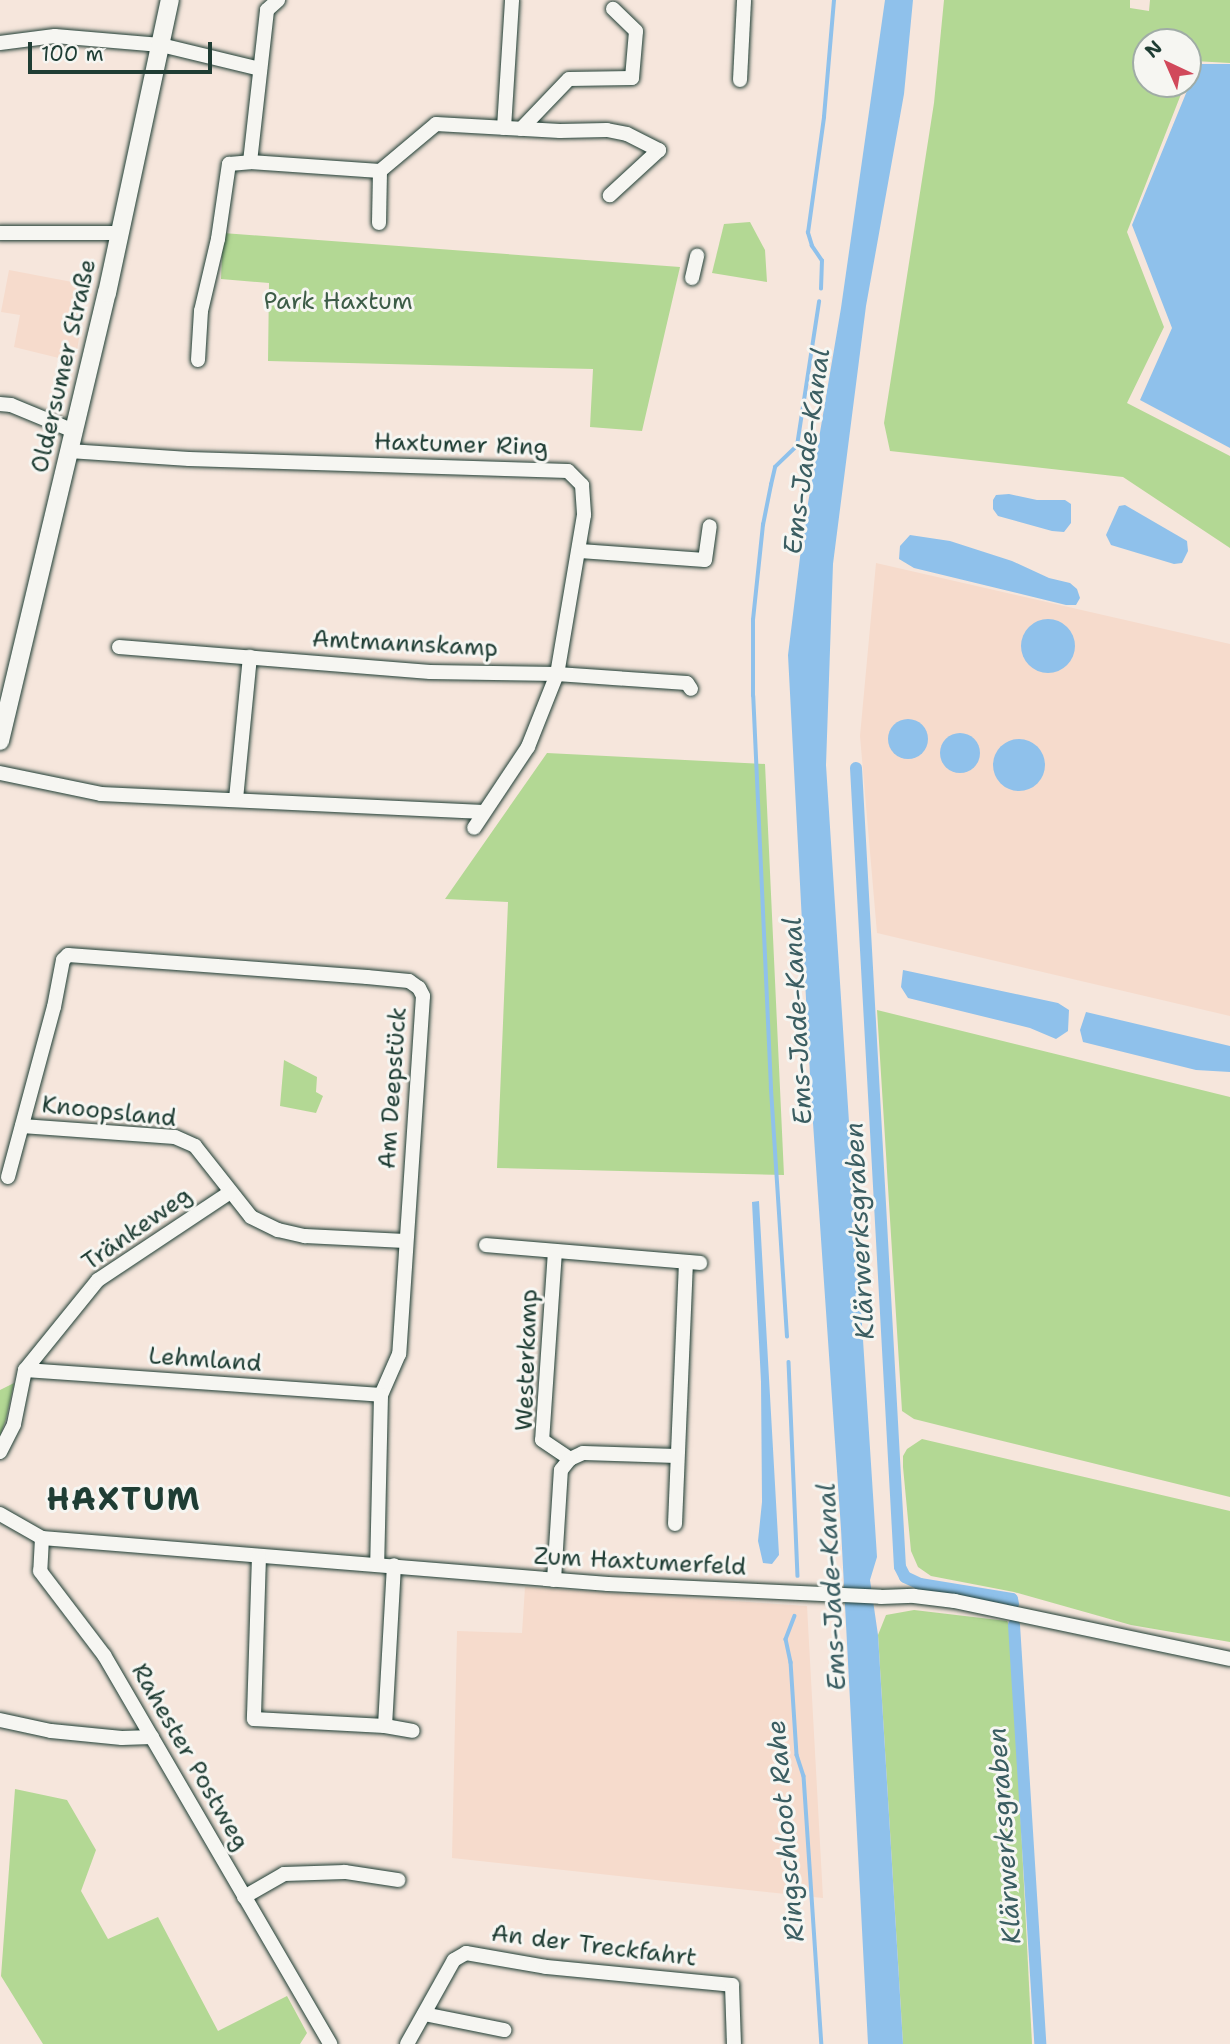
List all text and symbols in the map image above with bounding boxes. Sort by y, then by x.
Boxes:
scale bar [32,28,215,72]
north arrow [1132,28,1202,98]
text: N [1139,35,1168,63]
text: 100 m [41,40,104,68]
street label: Oldersumer Straße [25,256,103,476]
park label: Park Haxtum [263,288,413,316]
water label: Ems-Jade-Kanal [776,346,836,556]
street label: Haxtumer Ring [373,428,549,462]
street label: Amtmannskamp [311,625,499,663]
water label: Ems-Jade-Kanal [776,916,818,1126]
street label: Am Deepstück [373,1006,413,1170]
street label: Knoopsland [40,1091,178,1133]
water label: Klärwerksgraben [838,1122,880,1340]
street label: Tränkeweg [77,1181,197,1277]
street label: Westerkamp [510,1288,544,1432]
street label: Lehmland [147,1342,263,1378]
district label: HAXTUM [47,1480,201,1518]
water label: Ems-Jade-Kanal [810,1482,852,1692]
street label: Zum Haxtumerfeld [533,1542,747,1582]
street label: Rahester Postweg [125,1659,255,1855]
water label: Ringschloot Rahe [760,1719,810,1943]
water label: Klärwerksgraben [981,1726,1027,1946]
street label: An der Treckfahrt [490,1919,698,1973]

